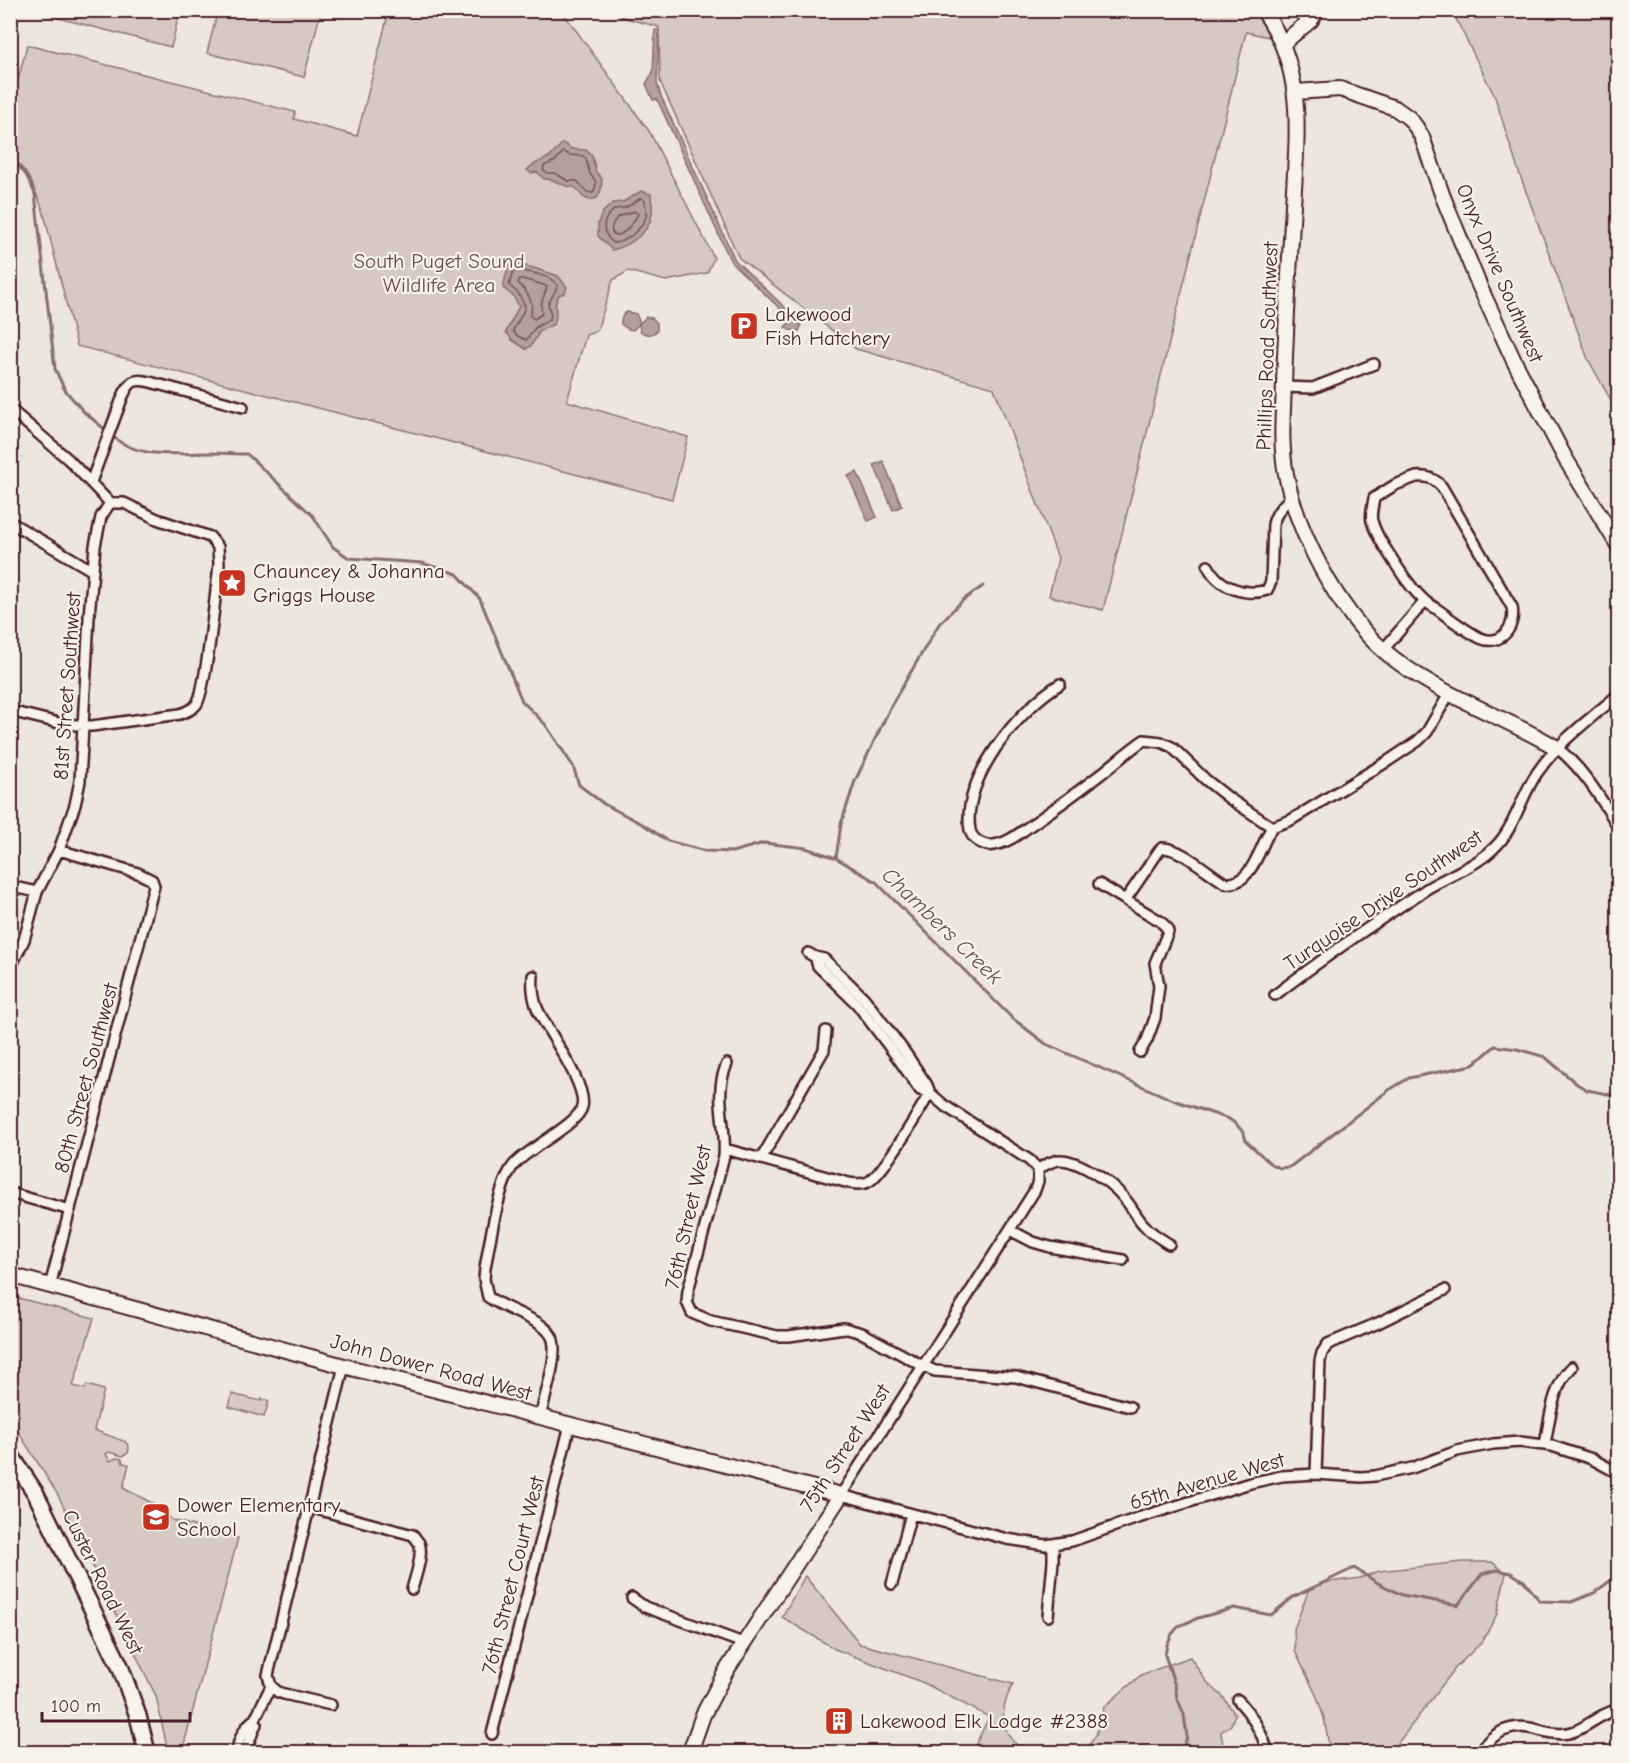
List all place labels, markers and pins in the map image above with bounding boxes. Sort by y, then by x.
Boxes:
place label: Lakewood Fish Hatchery [765,302,891,350]
parking icon: Lakewood Fish Hatchery [728,310,760,342]
place label: Chauncey & Johanna Griggs House [253,559,445,607]
place icon: Chauncey & Johanna Griggs House [216,567,248,599]
place label: Dower Elementary School [177,1493,341,1541]
school or university icon: Dower Elementary School [140,1501,172,1533]
building icon: Lakewood Elk Lodge #2388 [823,1705,855,1737]
place label: Lakewood Elk Lodge #2388 [860,1709,1108,1733]

